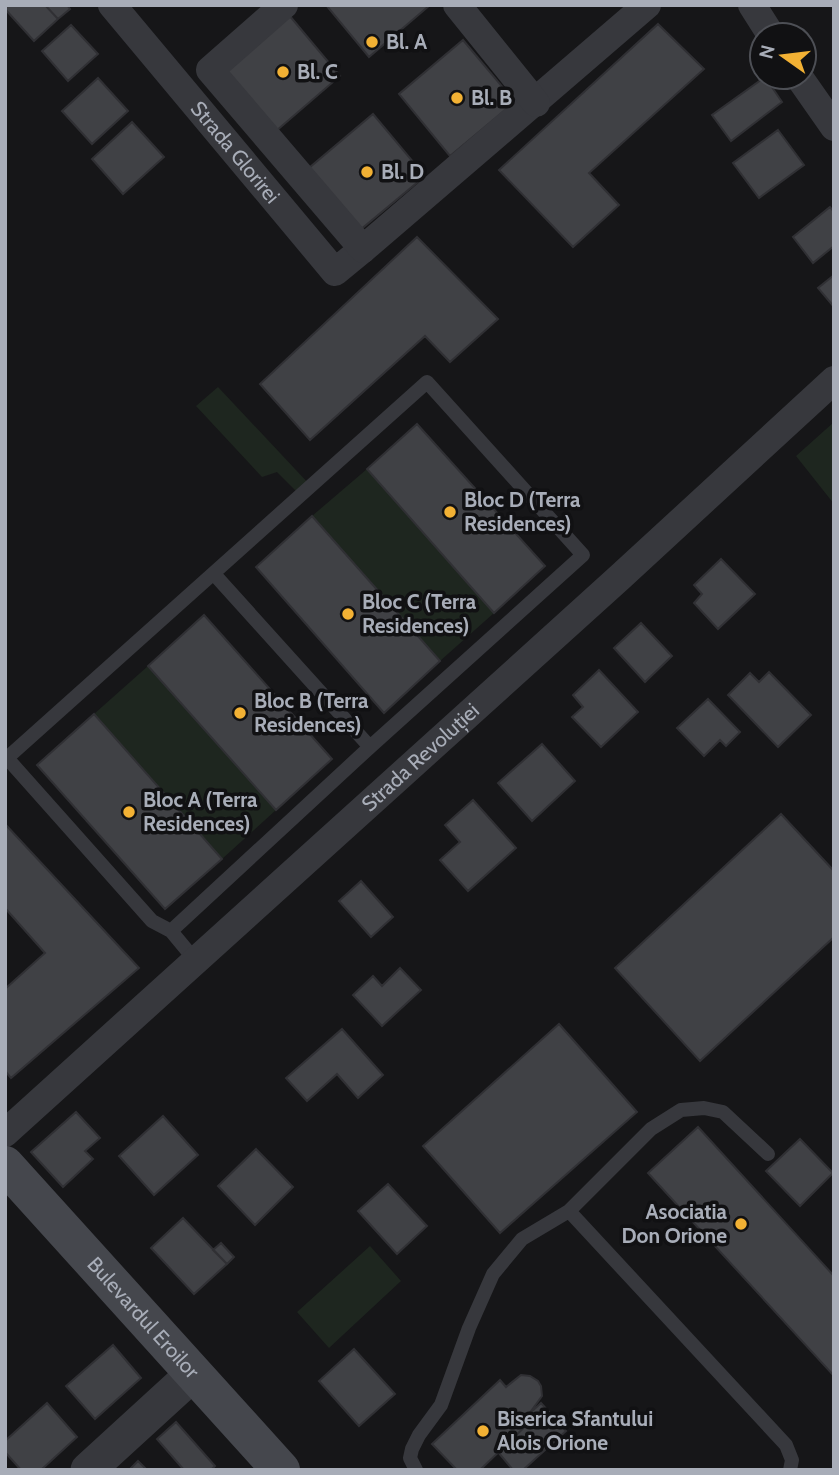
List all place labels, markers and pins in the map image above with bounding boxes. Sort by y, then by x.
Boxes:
place label: Bl. A [386,29,428,54]
marker: Bl. A [364,34,380,50]
place label: Bl. C [297,59,338,84]
marker: Bl. C [275,64,291,80]
place label: Bl. B [471,85,512,110]
marker: Bl. B [449,90,465,106]
place label: Bl. D [381,159,424,184]
marker: Bl. D [359,164,375,180]
place label: Bloc D (Terra Residences) [464,487,581,536]
marker: Bloc D (Terra Residences) [442,504,458,520]
place label: Bloc C (Terra Residences) [362,589,477,638]
marker: Bloc C (Terra Residences) [340,606,356,622]
place label: Bloc B (Terra Residences) [254,688,369,737]
marker: Bloc B (Terra Residences) [232,705,248,721]
place label: Bloc A (Terra Residences) [143,787,258,836]
marker: Bloc A (Terra Residences) [121,804,137,820]
place label: Asociatia Don Orione [622,1199,728,1248]
marker: Asociatia Don Orione [733,1216,749,1232]
place label: Biserica Sfantului Alois Orione [497,1406,653,1455]
marker: Biserica Sfantului Alois Orione [475,1423,491,1439]

